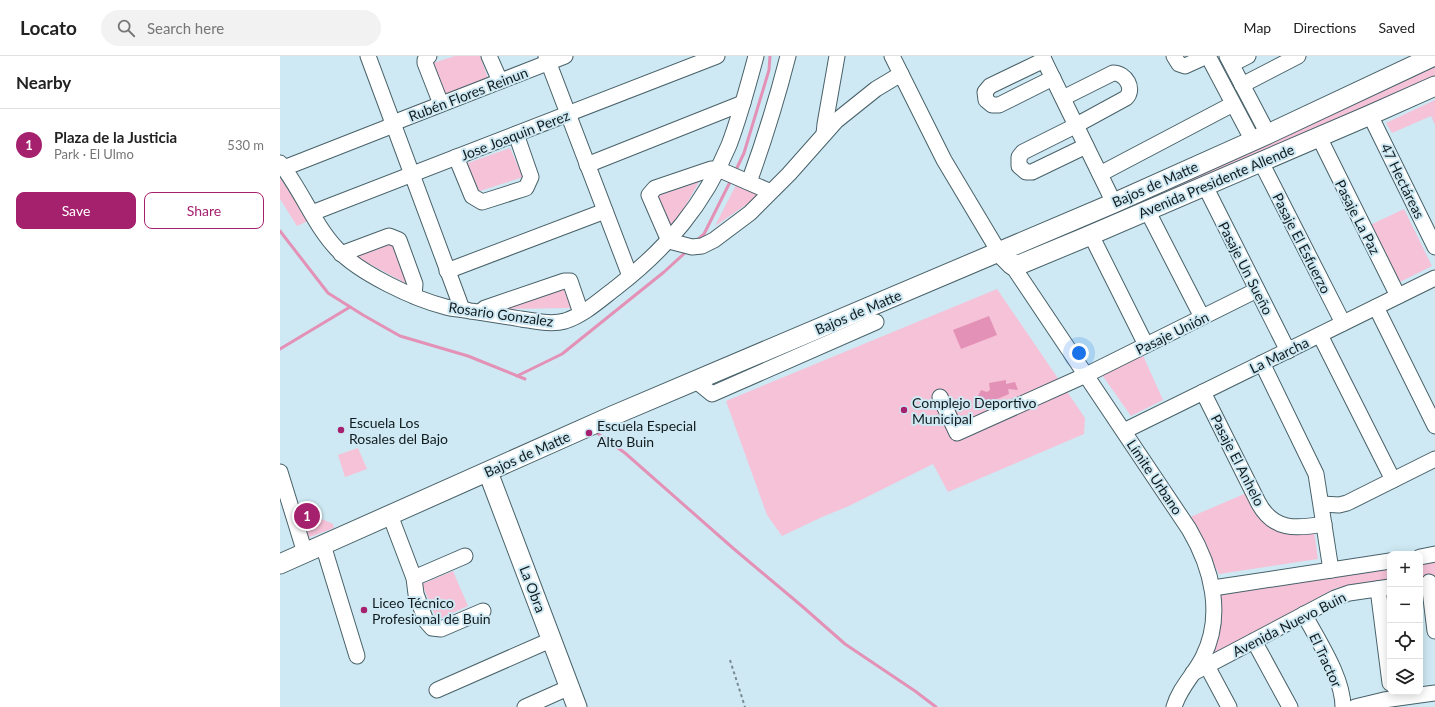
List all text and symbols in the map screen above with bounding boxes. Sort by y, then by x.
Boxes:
search box [101,10,381,46]
text: Locato [20,16,77,39]
icon: search [115,17,137,39]
text: Search here [147,19,224,37]
text: Map [1244,19,1271,36]
text: Directions [1293,19,1356,36]
text: Saved [1378,19,1415,36]
street label: Rubén Flores Reinun [406,63,530,125]
text: Nearby [16,72,71,93]
street label: Jose Joaquin Perez [458,106,572,164]
text: Plaza de la Justicia [54,128,177,146]
text: 1 [25,137,33,153]
text: 530 m [227,137,264,153]
street label: Avenida Presidente Allende [1135,140,1297,222]
street label: 47 Hectáreas [1377,141,1429,221]
text: Park · El Ulmo [54,146,134,162]
street label: Bajos de Matte [1109,157,1201,211]
street label: Pasaje La Paz [1332,177,1384,257]
street label: Pasaje El Esfuerzo [1269,190,1335,296]
button: Save [16,192,136,229]
button: Share [144,192,264,229]
street label: Pasaje Un Sueño [1215,219,1277,318]
street label: Bajos de Matte [812,286,904,338]
street label: Rosario Gonzalez [448,298,554,330]
street label: Pasaje Unión [1133,308,1211,358]
street label: La Marcha [1247,333,1311,377]
your location [1069,343,1089,363]
place label: Complejo Deportivo Municipal [912,394,1037,427]
marker: Complejo Deportivo Municipal [899,405,909,415]
street label: Pasaje El Anhelo [1208,411,1268,509]
place label: Escuela Los Rosales del Bajo [349,414,448,447]
place label: Escuela Especial Alto Buin [597,417,696,450]
marker: Escuela Los Rosales del Bajo [336,425,346,435]
street label: Bajos de Matte [481,427,573,481]
marker: Escuela Especial Alto Buin [584,428,594,438]
street label: Límite Urbano [1124,436,1186,518]
pin: 1 [294,501,320,531]
map controls [1387,551,1423,695]
button: + [1387,551,1423,587]
street label: La Obra [516,563,550,615]
button: − [1387,587,1423,623]
street label: Avenida Nuevo Buin [1229,588,1349,660]
place label: Liceo Técnico Profesional de Buin [372,594,491,627]
marker: Liceo Técnico Profesional de Buin [359,605,369,615]
button: locate [1387,623,1423,659]
street label: El Tractor [1306,630,1346,690]
button: layers [1387,659,1423,695]

